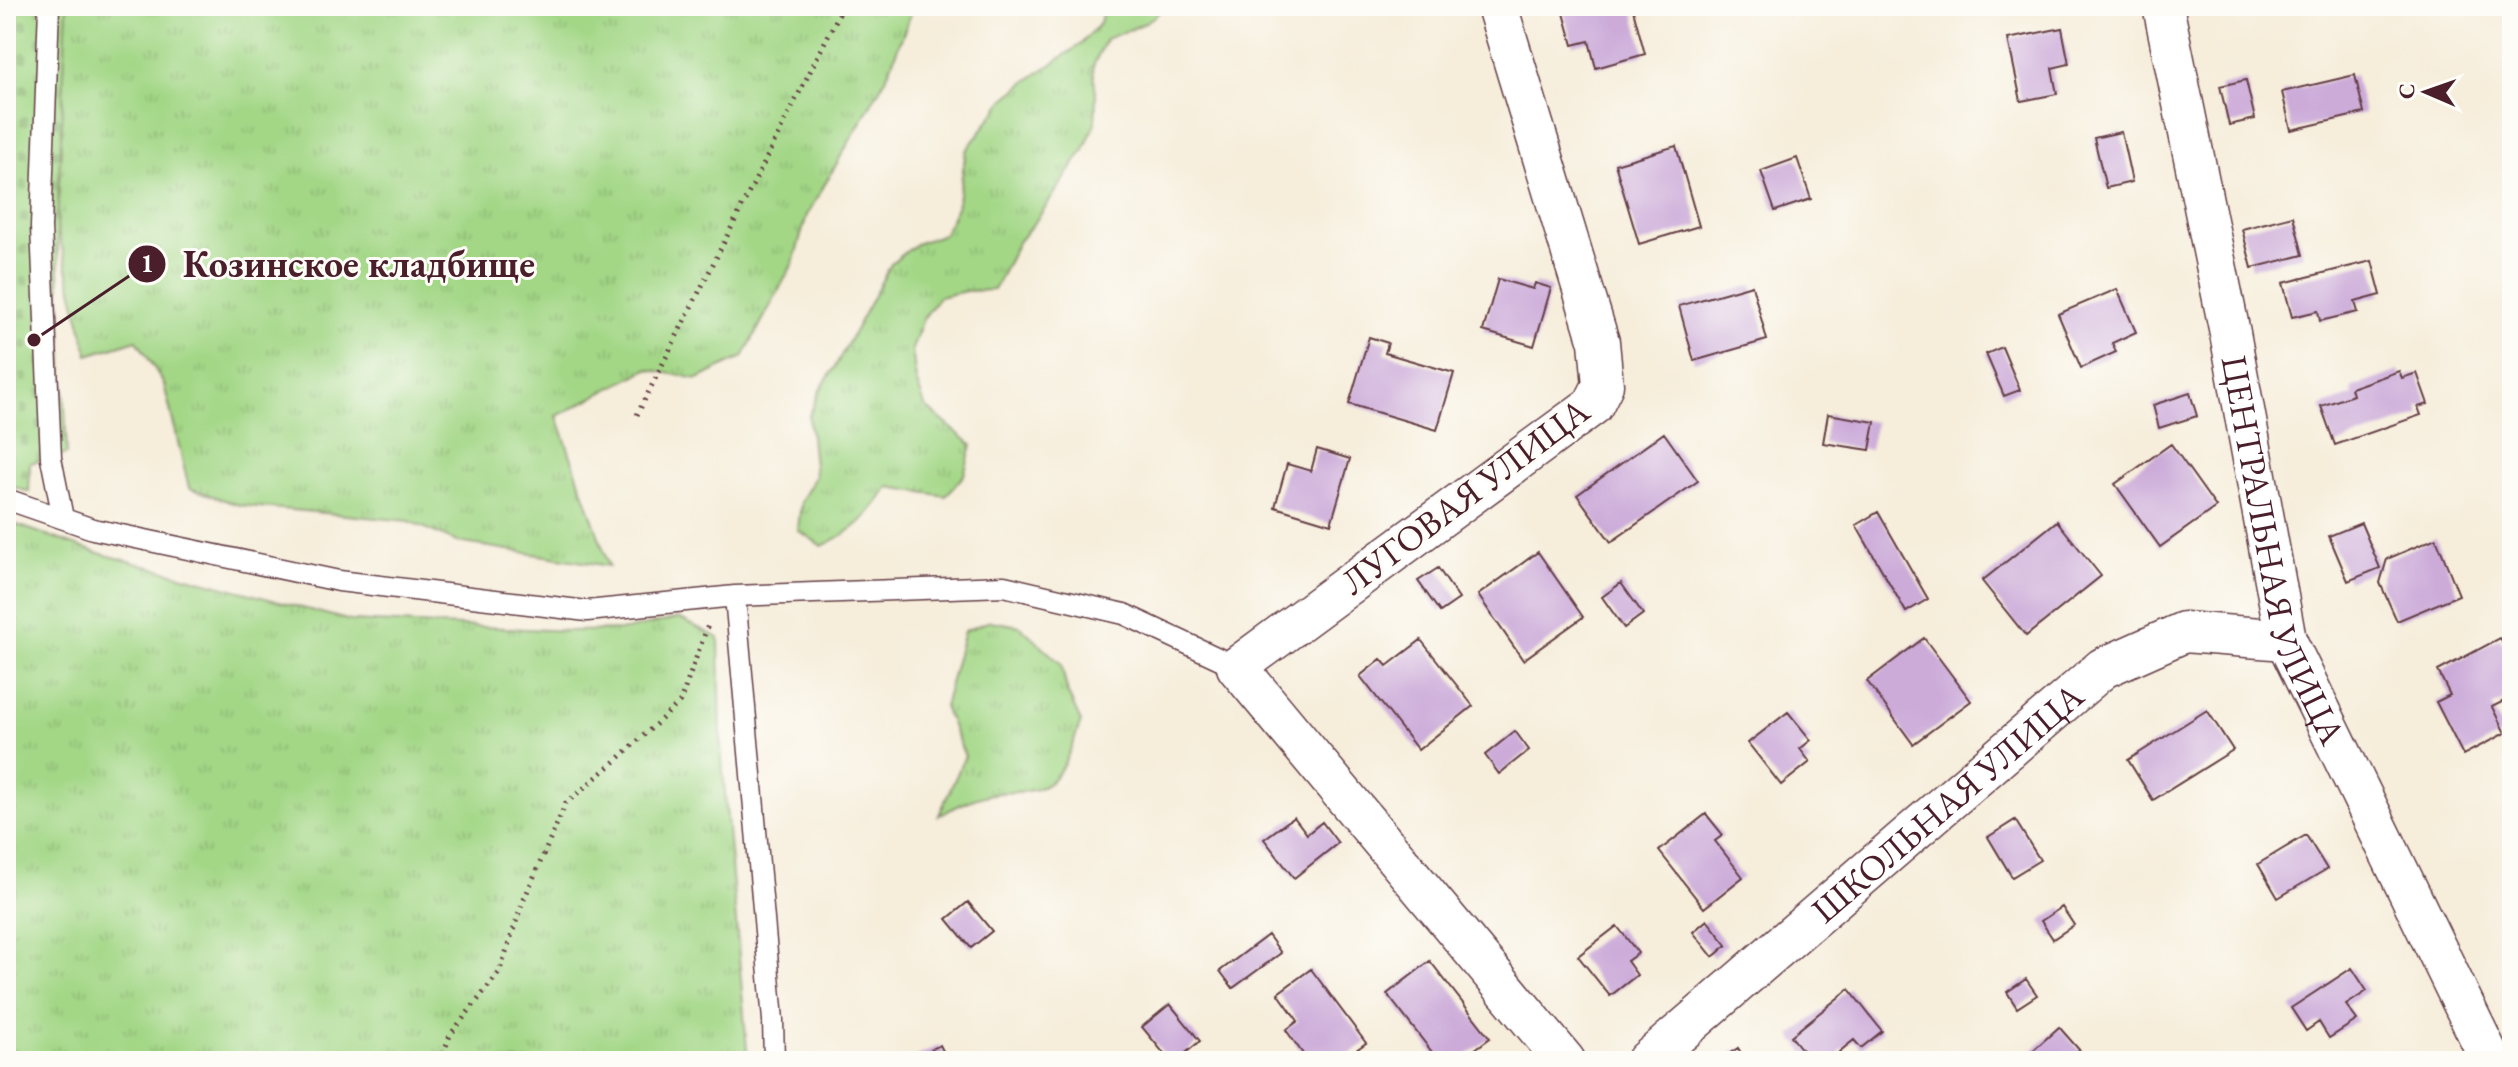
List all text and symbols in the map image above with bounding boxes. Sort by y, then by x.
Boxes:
north arrow [2386,52,2466,132]
text: С [2392,83,2421,100]
callout: Козинское кладбище [127,233,551,295]
text: Козинское кладбище [183,239,535,288]
text: 1 [141,248,153,279]
street label: ЦЕНТРАЛЬНАЯ УЛИЦА [2211,352,2357,753]
street label: ЛУГОВАЯ УЛИЦА [1331,387,1599,605]
street label: ШКОЛЬНАЯ УЛИЦА [1801,671,2094,933]

